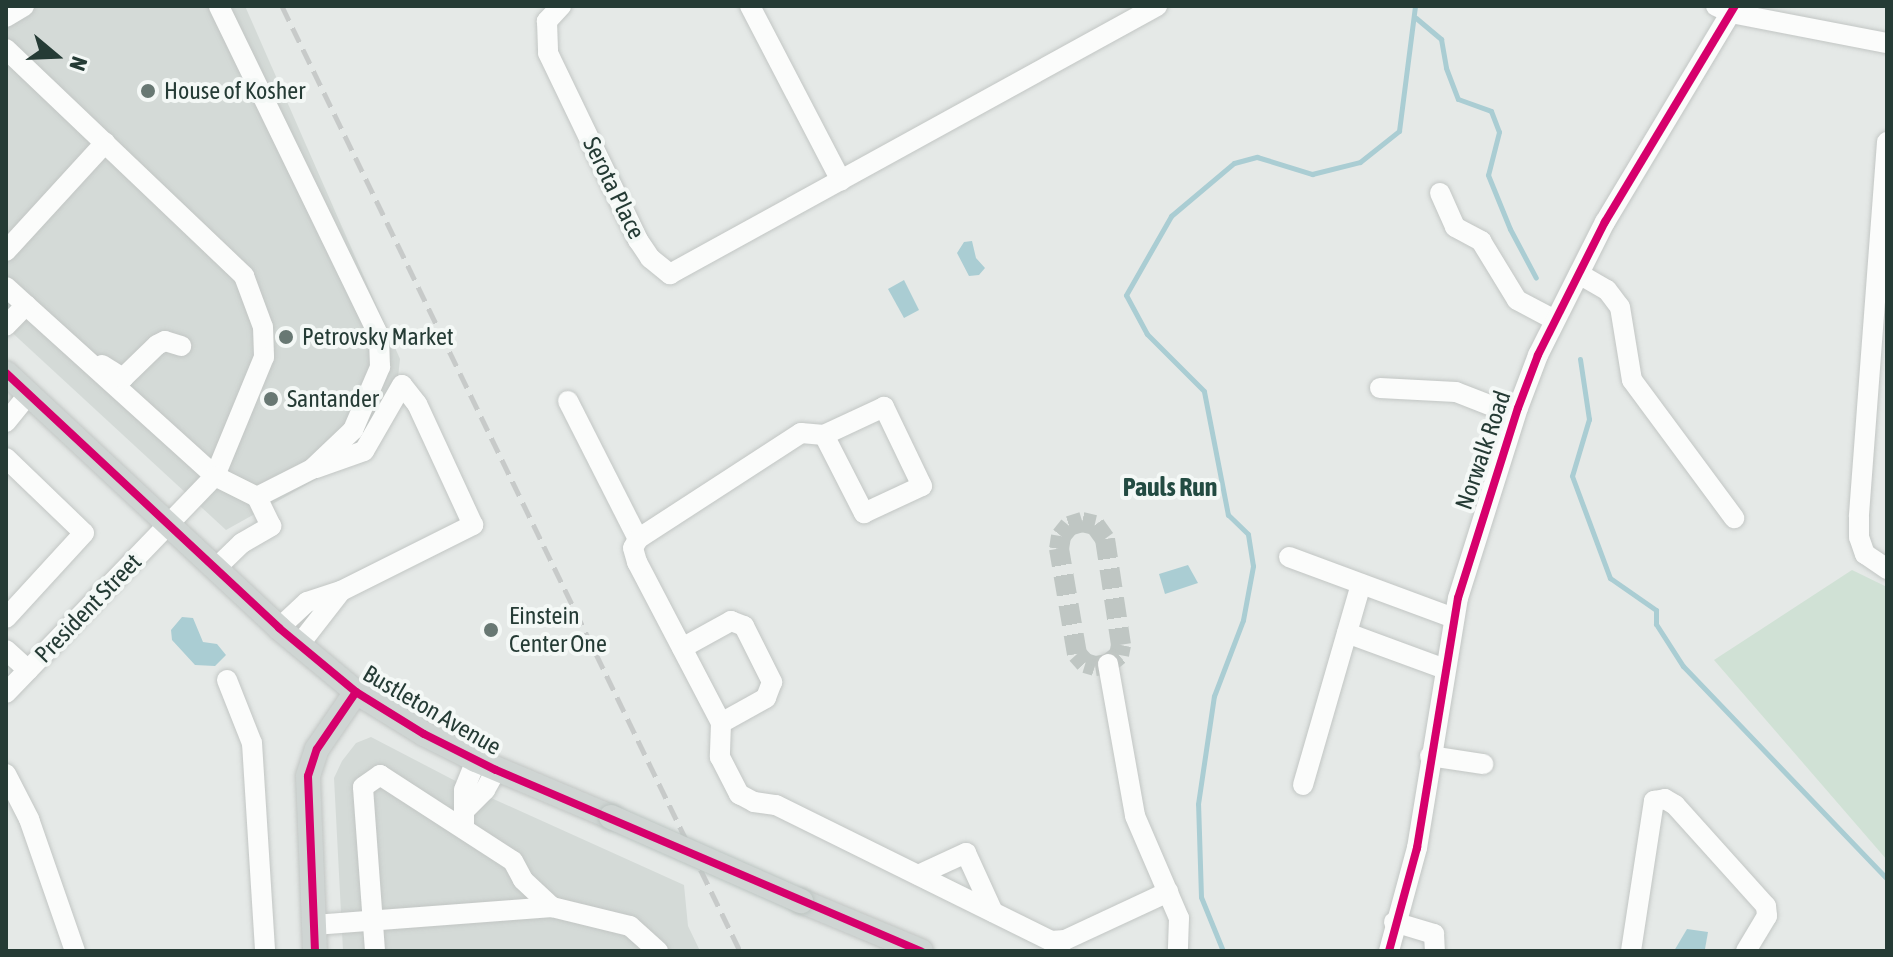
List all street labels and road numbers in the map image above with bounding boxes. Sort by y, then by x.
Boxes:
street label: Serota Place [577,132,651,244]
street label: Norwalk Road [1449,387,1517,513]
street label: President Street [29,547,147,669]
street label: Bustleton Avenue [358,659,506,761]

